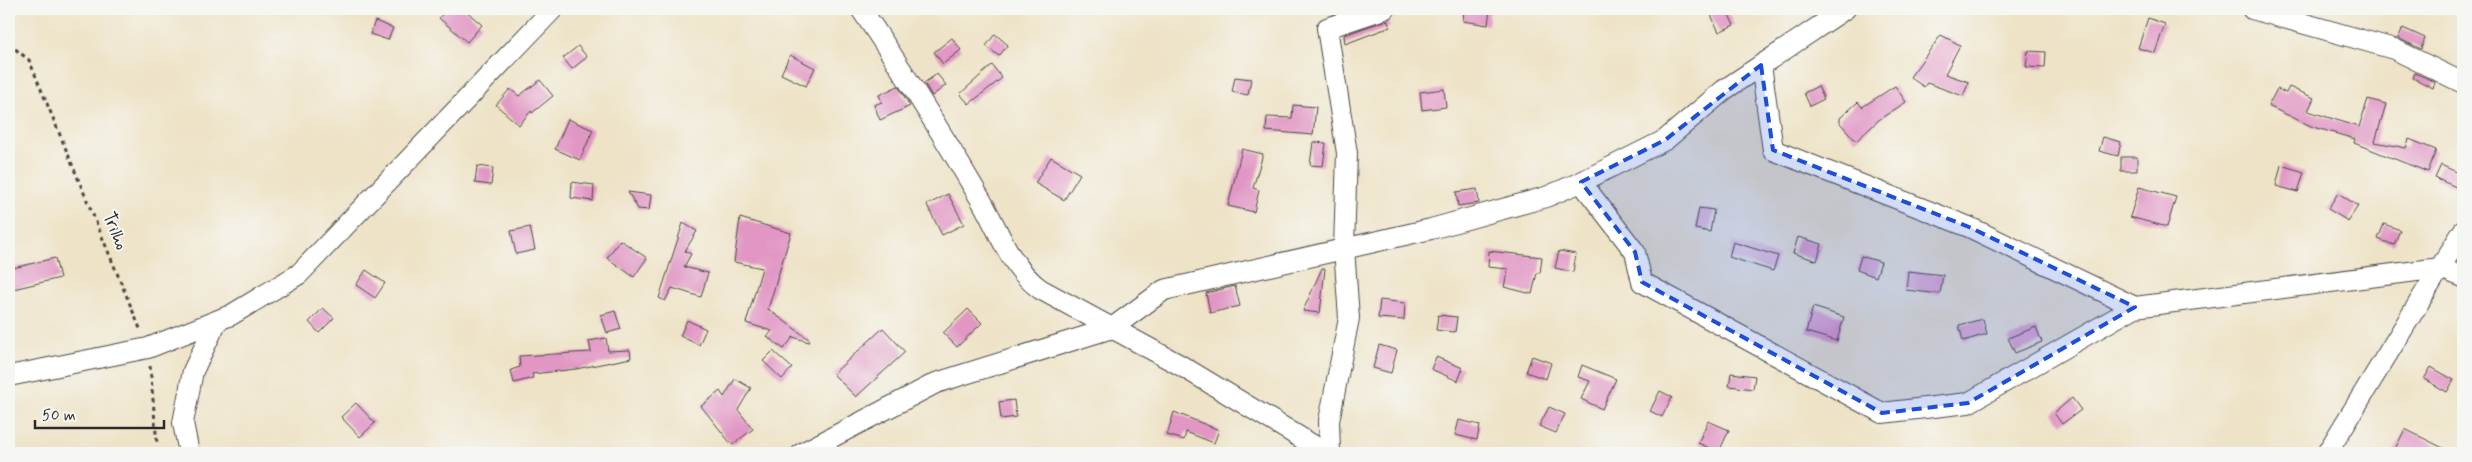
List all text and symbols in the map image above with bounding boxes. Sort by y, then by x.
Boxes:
street label: Trilho [97,208,133,254]
scale bar [35,397,164,429]
text: 50 m [42,406,76,426]

